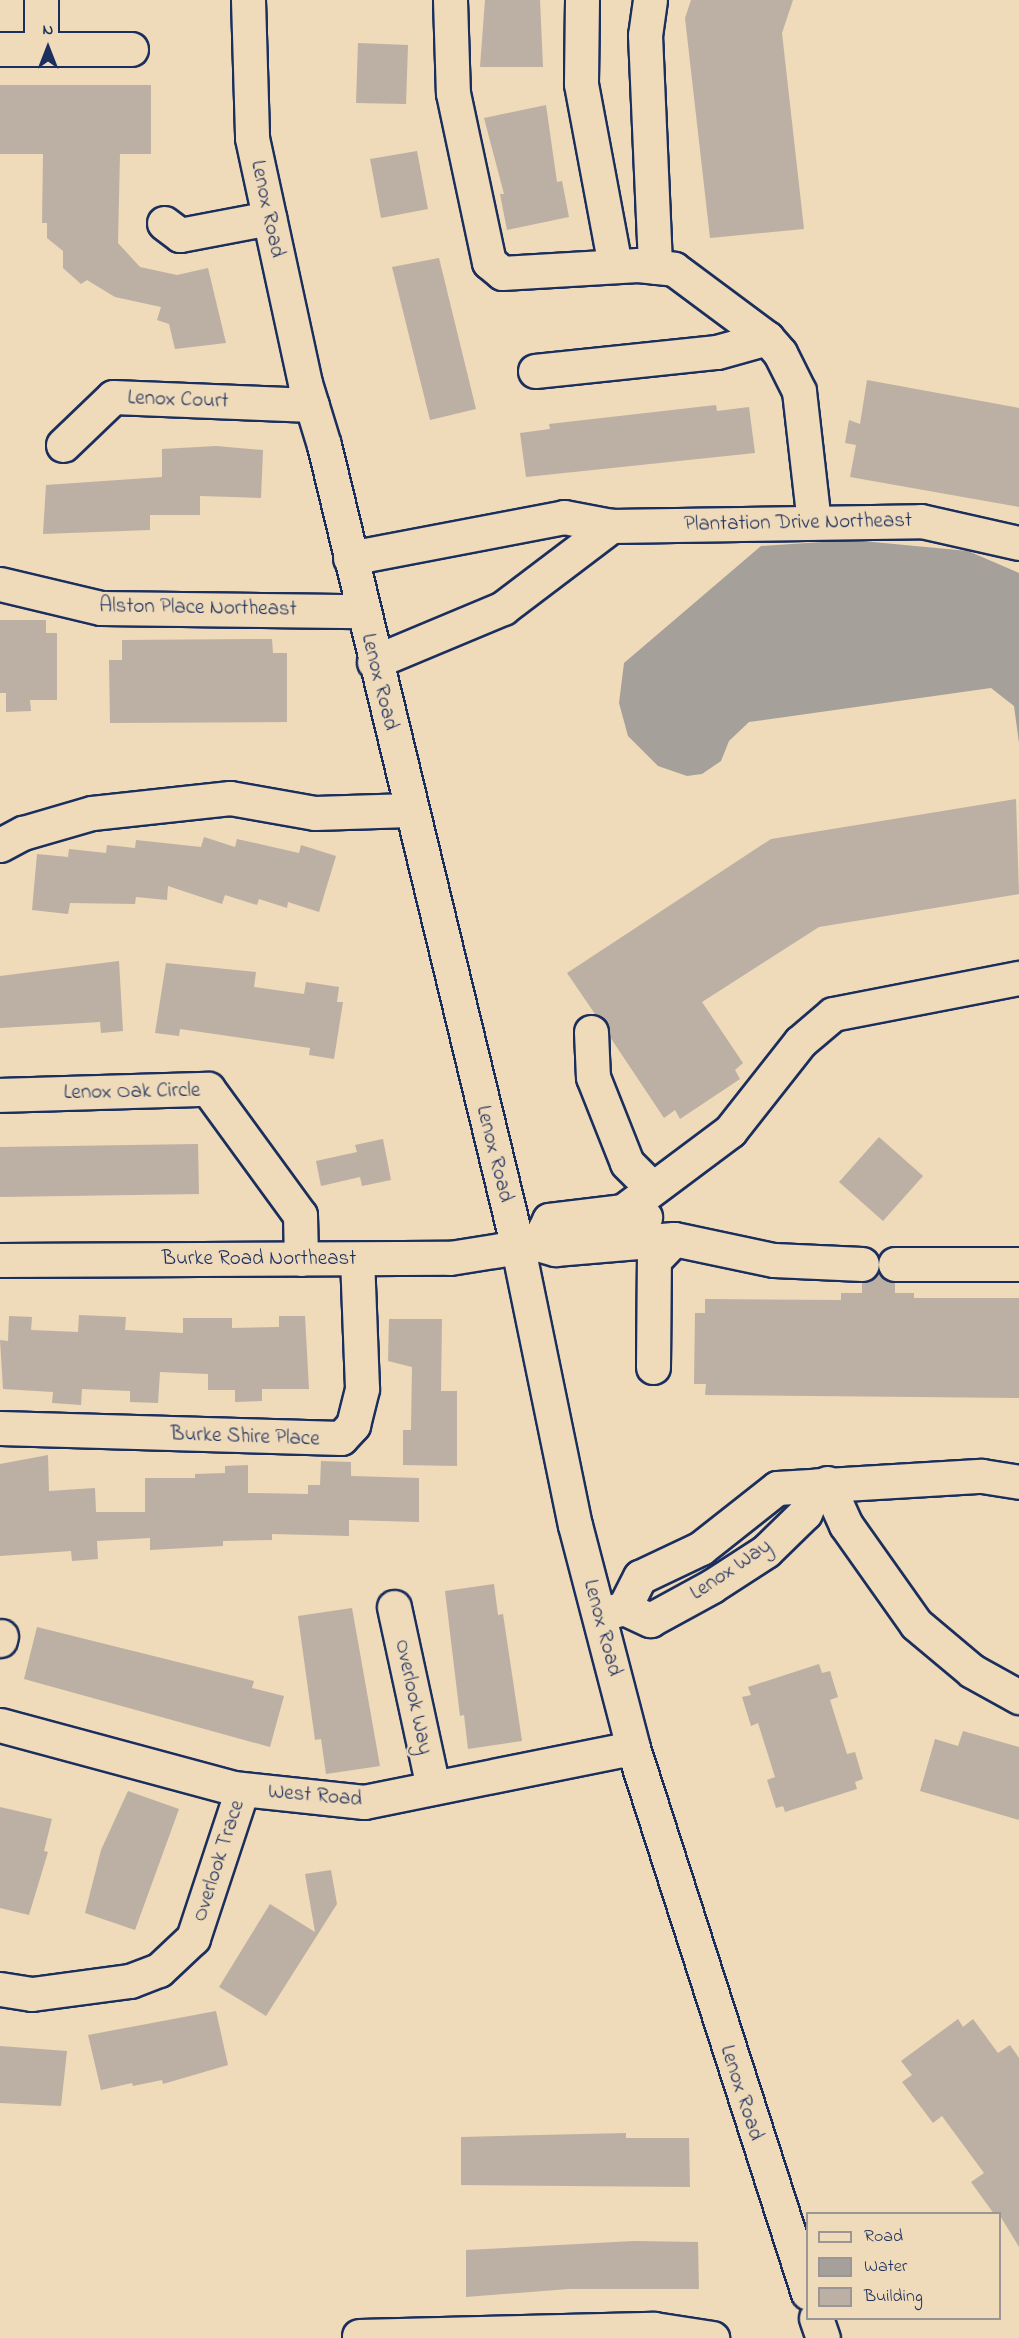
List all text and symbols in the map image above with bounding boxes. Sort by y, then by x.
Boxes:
north arrow [18,18,78,78]
text: N [43,18,53,42]
street label: Lenox Road [244,158,290,260]
street label: Lenox Court [127,386,229,414]
street label: Plantation Drive Northeast [684,508,912,538]
street label: Alston Place Northeast [99,594,297,622]
street label: Lenox Road [355,631,403,733]
street label: Lenox Oak Circle [63,1078,201,1106]
street label: Lenox Road [470,1103,518,1205]
street label: Burke Road Northeast [162,1246,356,1272]
street label: Burke Shire Place [170,1422,320,1452]
street label: Lenox Way [686,1534,776,1606]
street label: Lenox Road [577,1577,627,1679]
street label: Overlook Way [389,1637,437,1757]
street label: West Road [267,1779,363,1813]
street label: Overlook Trace [188,1797,250,1925]
street label: Lenox Road [714,2042,768,2144]
legend [806,2212,1001,2320]
text: Road [864,2224,903,2250]
text: Water [864,2254,907,2280]
text: Building [864,2284,923,2310]

